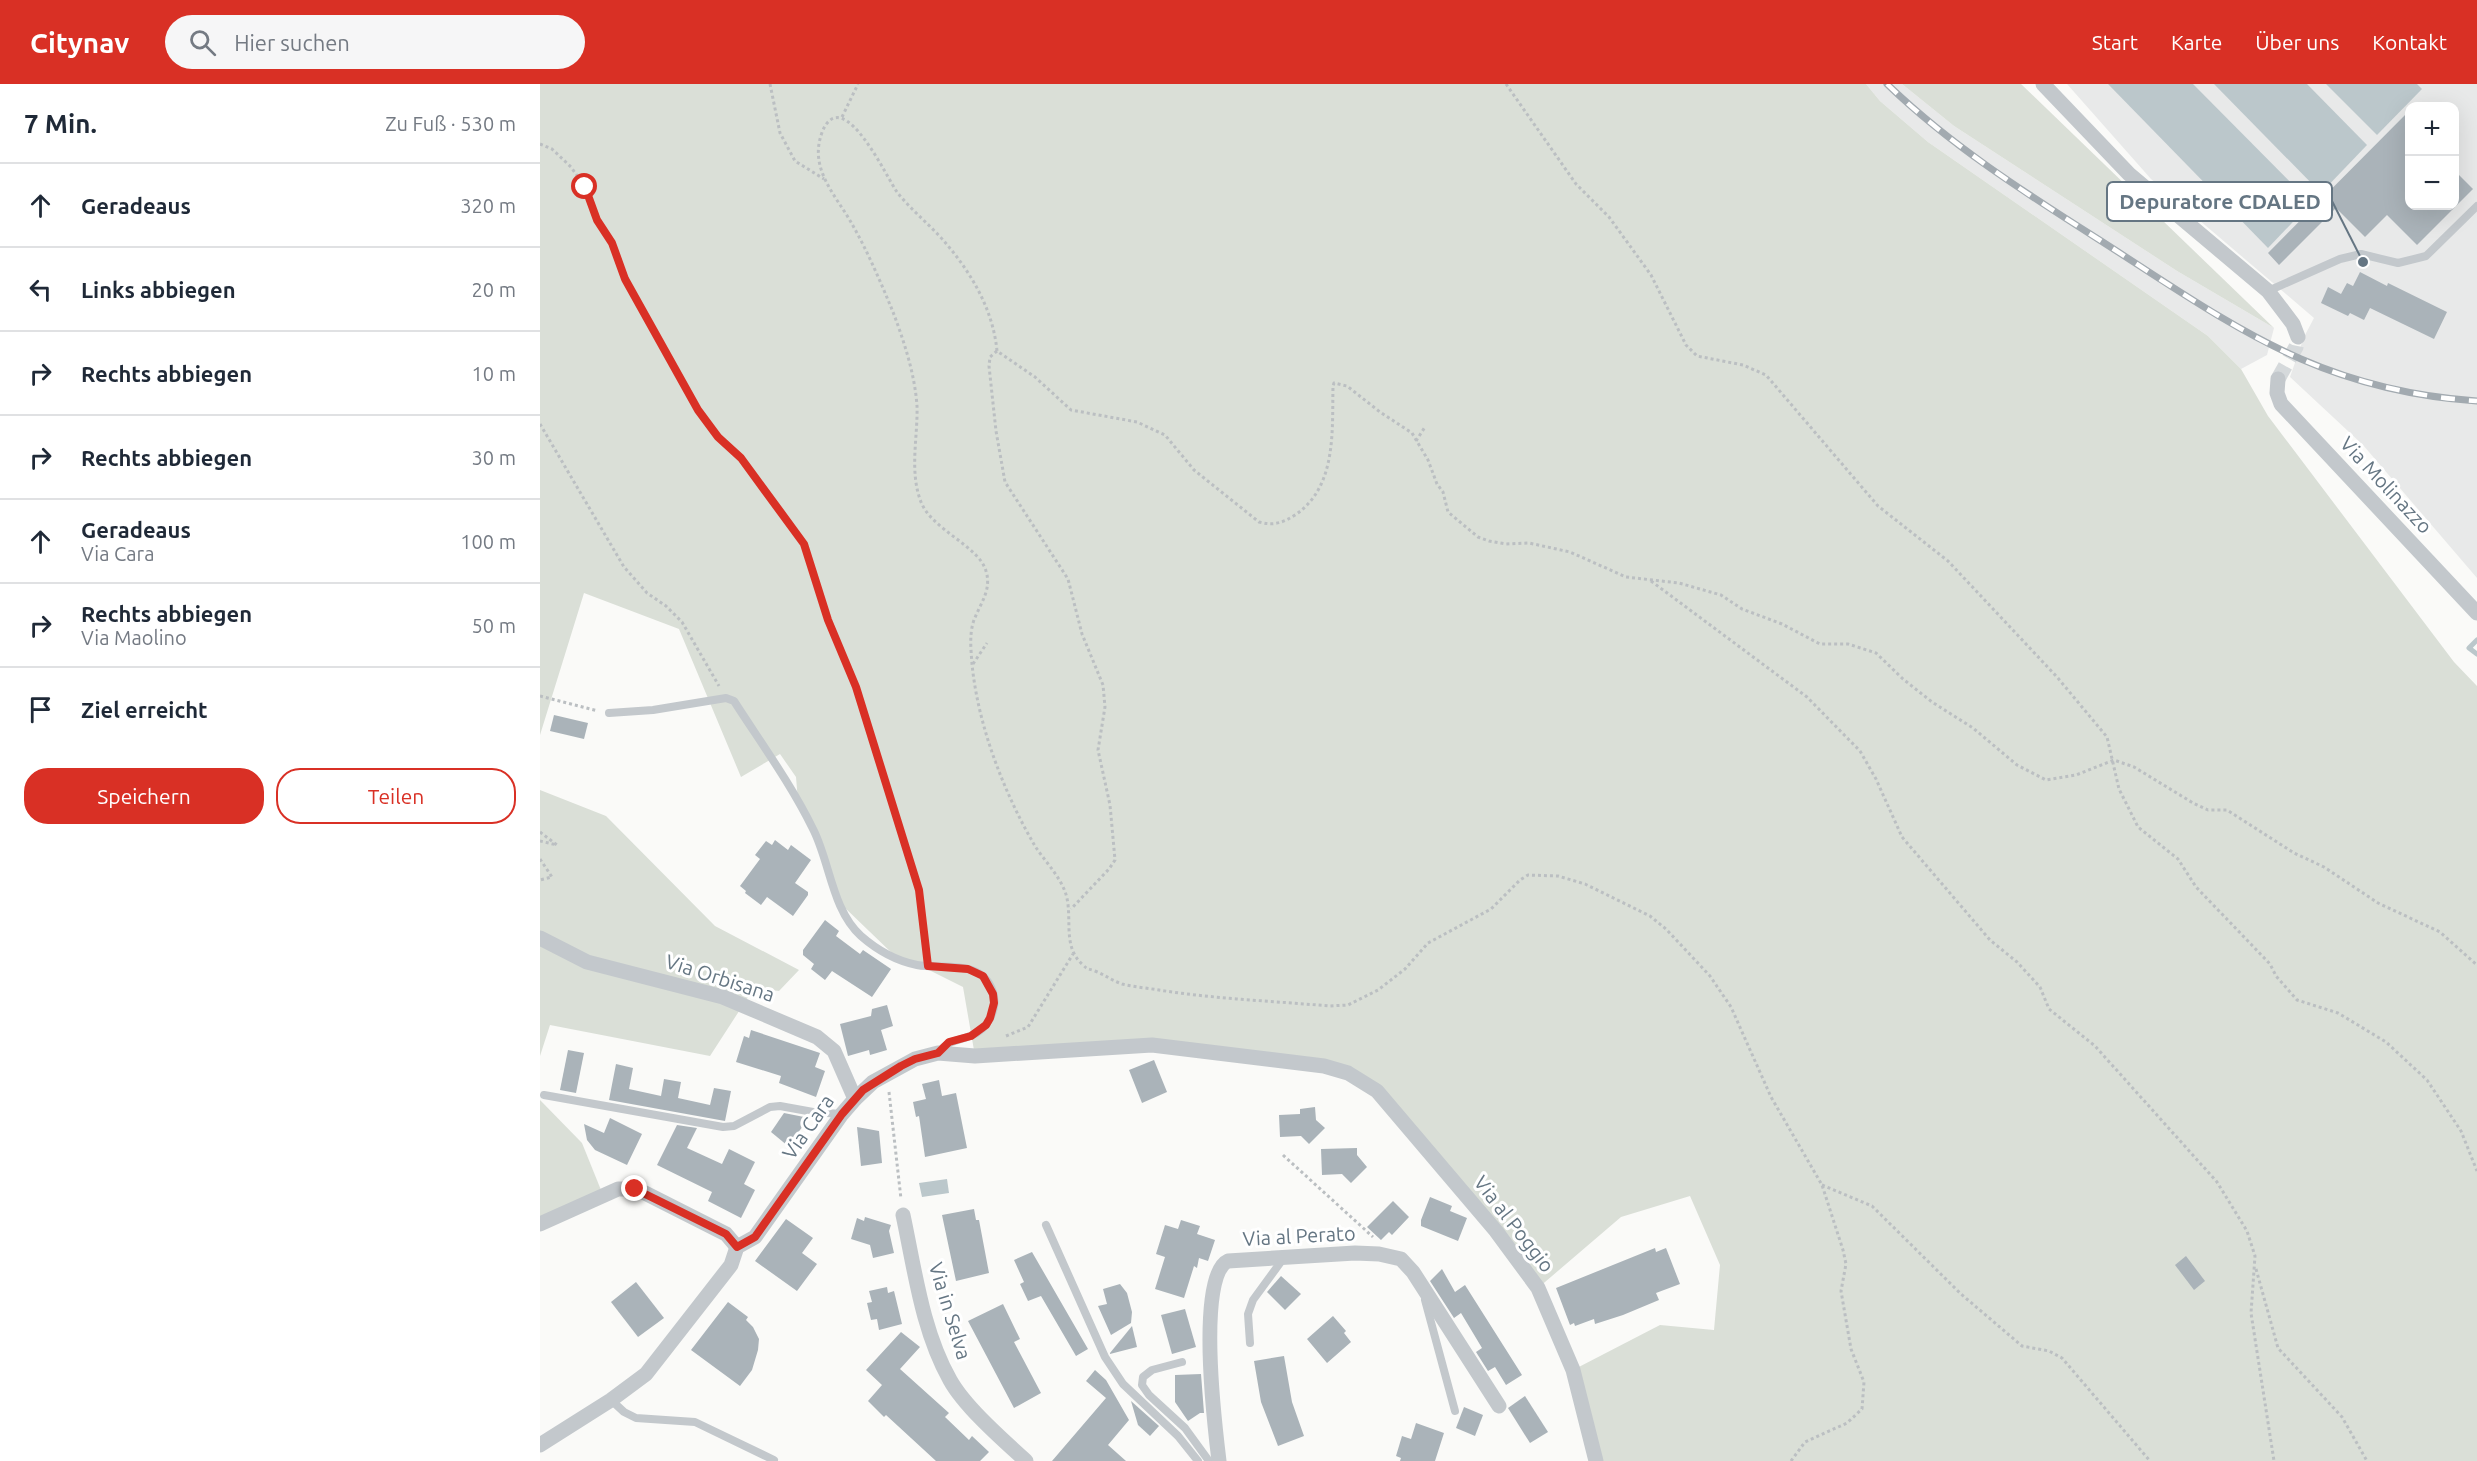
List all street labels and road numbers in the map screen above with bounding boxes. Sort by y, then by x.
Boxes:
street label: Via Molinazzo [2336,432,2437,538]
street label: Via Orbisana [663,949,778,1006]
street label: Via Cara [777,1090,838,1163]
street label: Via al Poggio [1470,1171,1559,1277]
street label: Via al Perato [1242,1221,1356,1250]
street label: Via in Selva [925,1259,976,1362]

